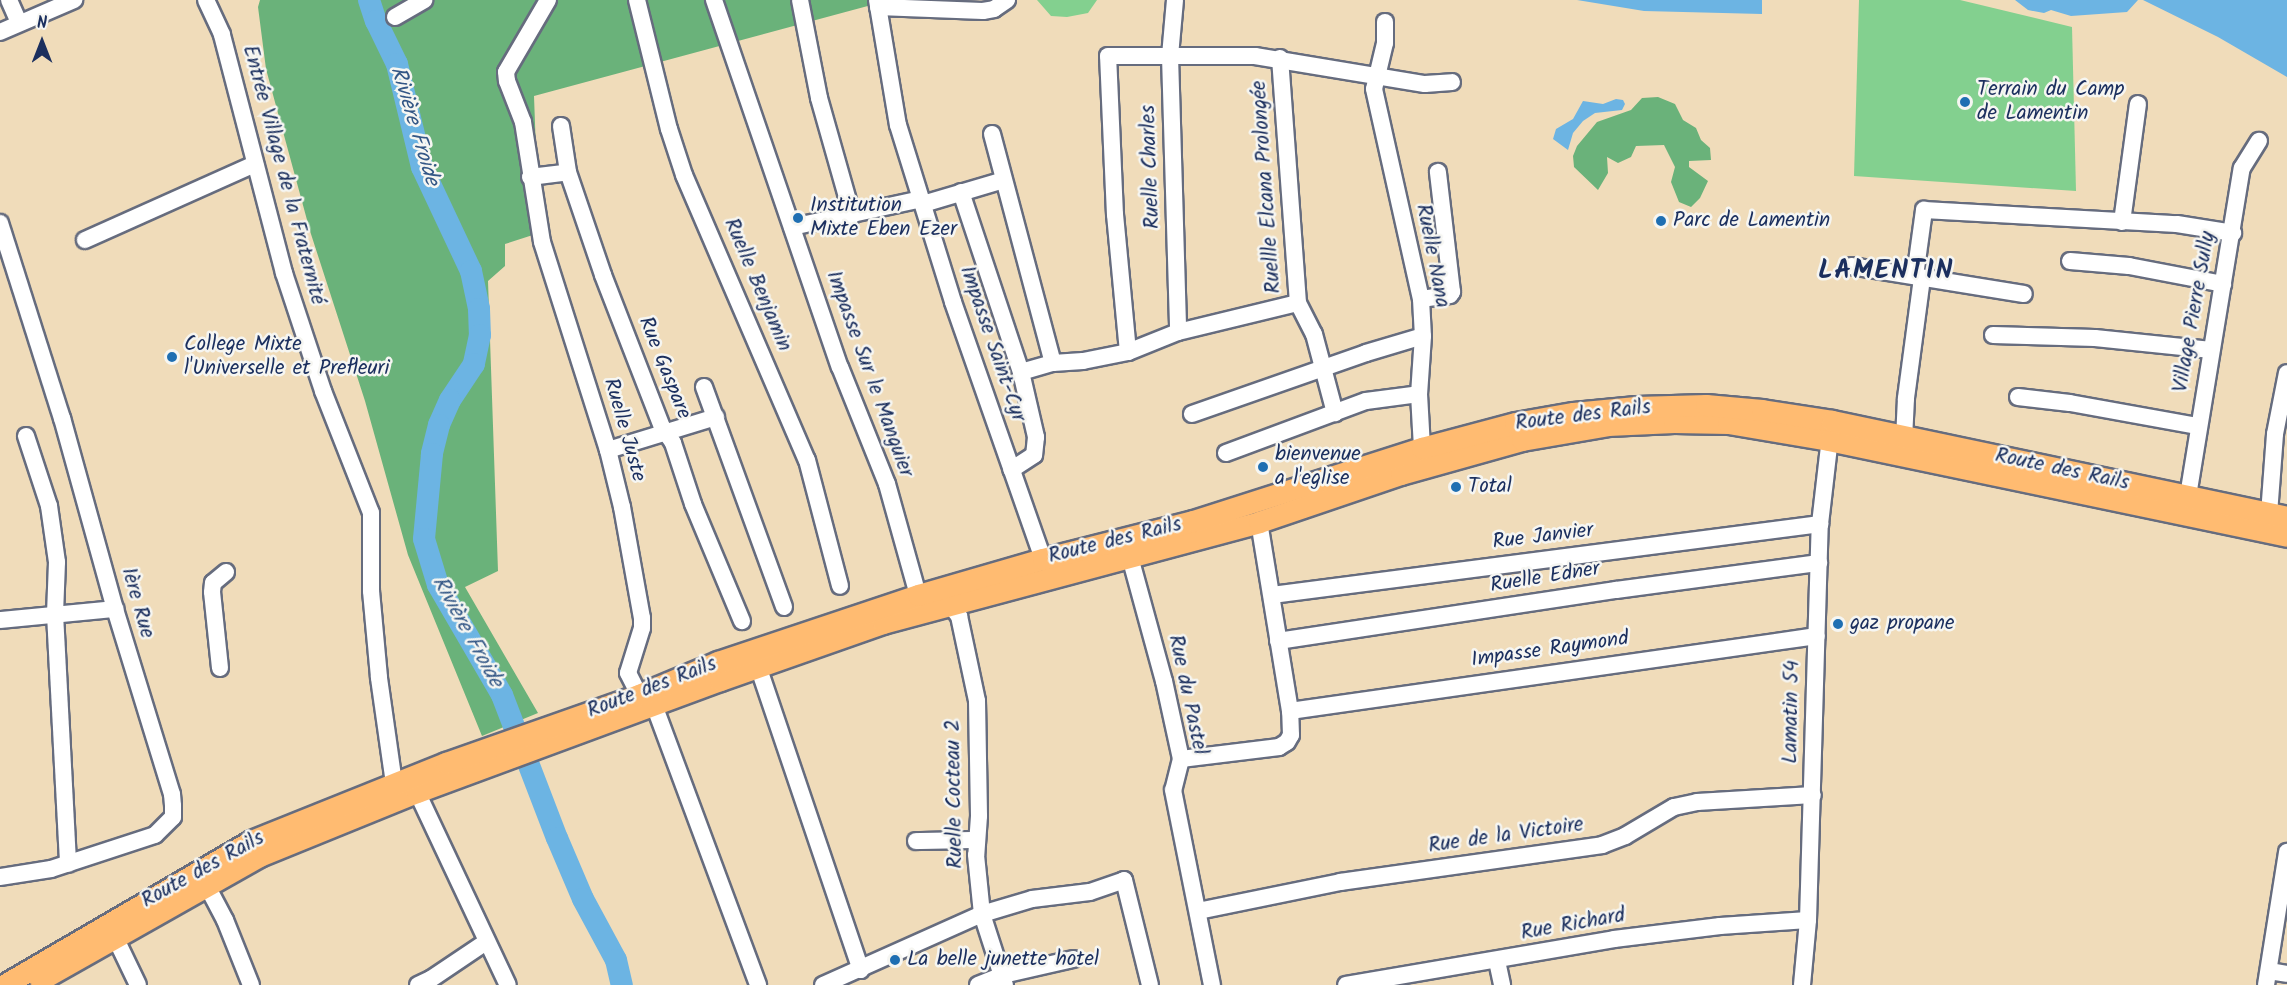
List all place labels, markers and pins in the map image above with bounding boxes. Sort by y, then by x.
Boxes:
place label: Terrain du Camp de Lamentin [1977,77,2124,127]
marker: Terrain du Camp de Lamentin [1958,95,1972,109]
place label: Institution Mixte Eben Ezer [810,193,957,243]
place label: Parc de Lamentin [1673,208,1830,234]
marker: Institution Mixte Eben Ezer [791,211,805,225]
marker: Parc de Lamentin [1654,214,1668,228]
place label: College Mixte l'Universelle et Prefleuri [184,332,389,382]
marker: College Mixte l'Universelle et Prefleuri [165,350,179,364]
place label: bienvenue a l'eglise [1275,442,1361,492]
marker: bienvenue a l'eglise [1256,460,1270,474]
place label: Total [1468,474,1512,500]
marker: Total [1449,480,1463,494]
place label: gaz propane [1850,611,1955,637]
marker: gaz propane [1831,617,1845,631]
place label: La belle junette hotel [907,947,1099,973]
marker: La belle junette hotel [888,953,902,967]

